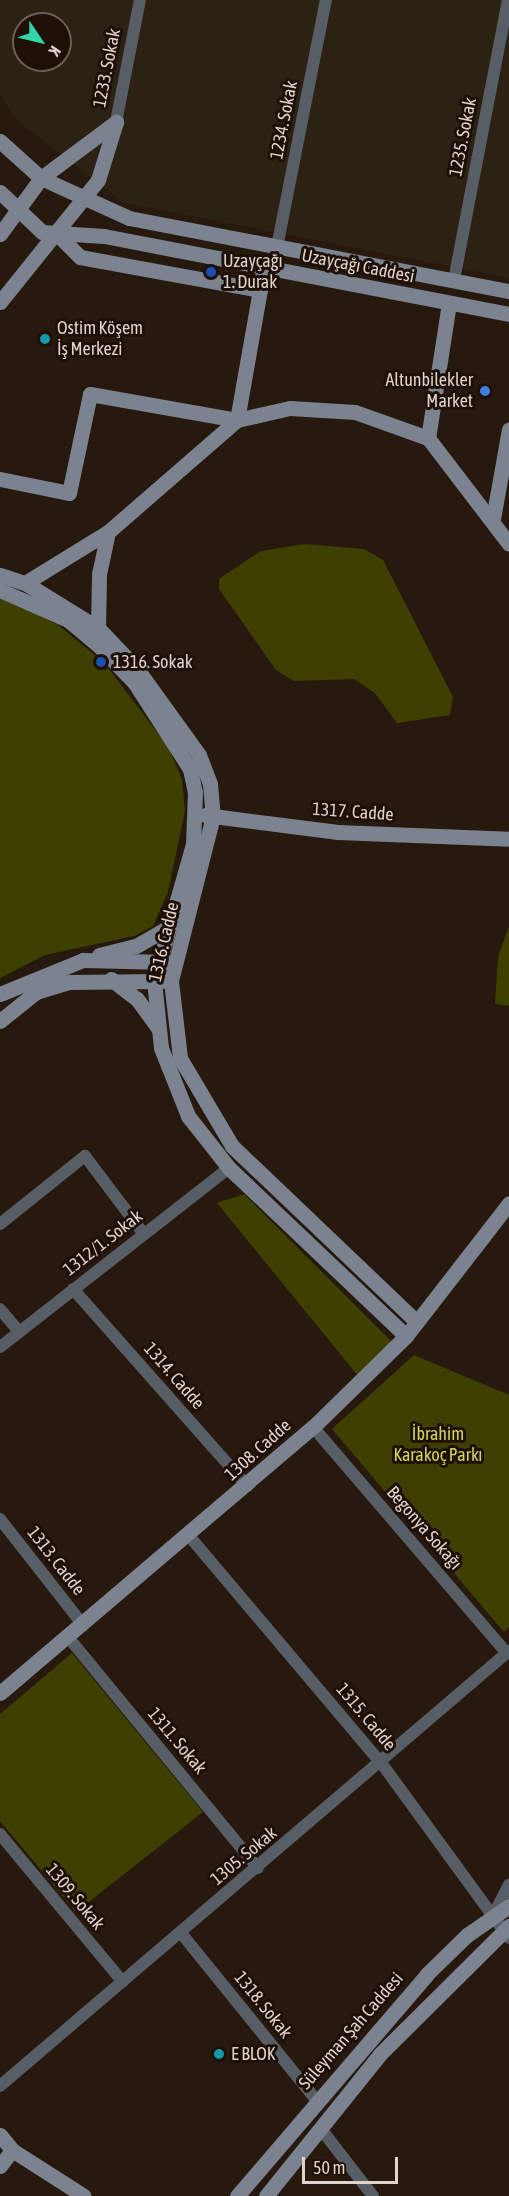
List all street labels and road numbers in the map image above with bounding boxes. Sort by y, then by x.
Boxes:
street label: 1233. Sokak [89,27,125,109]
street label: 1234. Sokak [266,79,302,161]
street label: 1235. Sokak [445,96,481,178]
street label: Uzayçağı Caddesi [300,244,416,288]
street label: 1317. Cadde [312,798,394,826]
street label: 1316. Cadde [144,900,184,984]
street label: 1312/1. Sokak [59,1205,147,1281]
street label: 1314. Cadde [139,1338,209,1414]
street label: 1308. Cadde [221,1415,295,1485]
street label: Begonya Sokağı [382,1482,466,1574]
street label: 1313. Cadde [22,1522,90,1600]
street label: 1315. Cadde [332,1679,400,1755]
street label: 1311. Sokak [143,1704,211,1778]
street label: 1305. Sokak [207,1822,281,1890]
street label: 1309. Sokak [41,1860,109,1934]
street label: 1318. Sokak [230,1967,296,2043]
street label: Süleyman Şah Caddesi [294,1968,408,2094]

